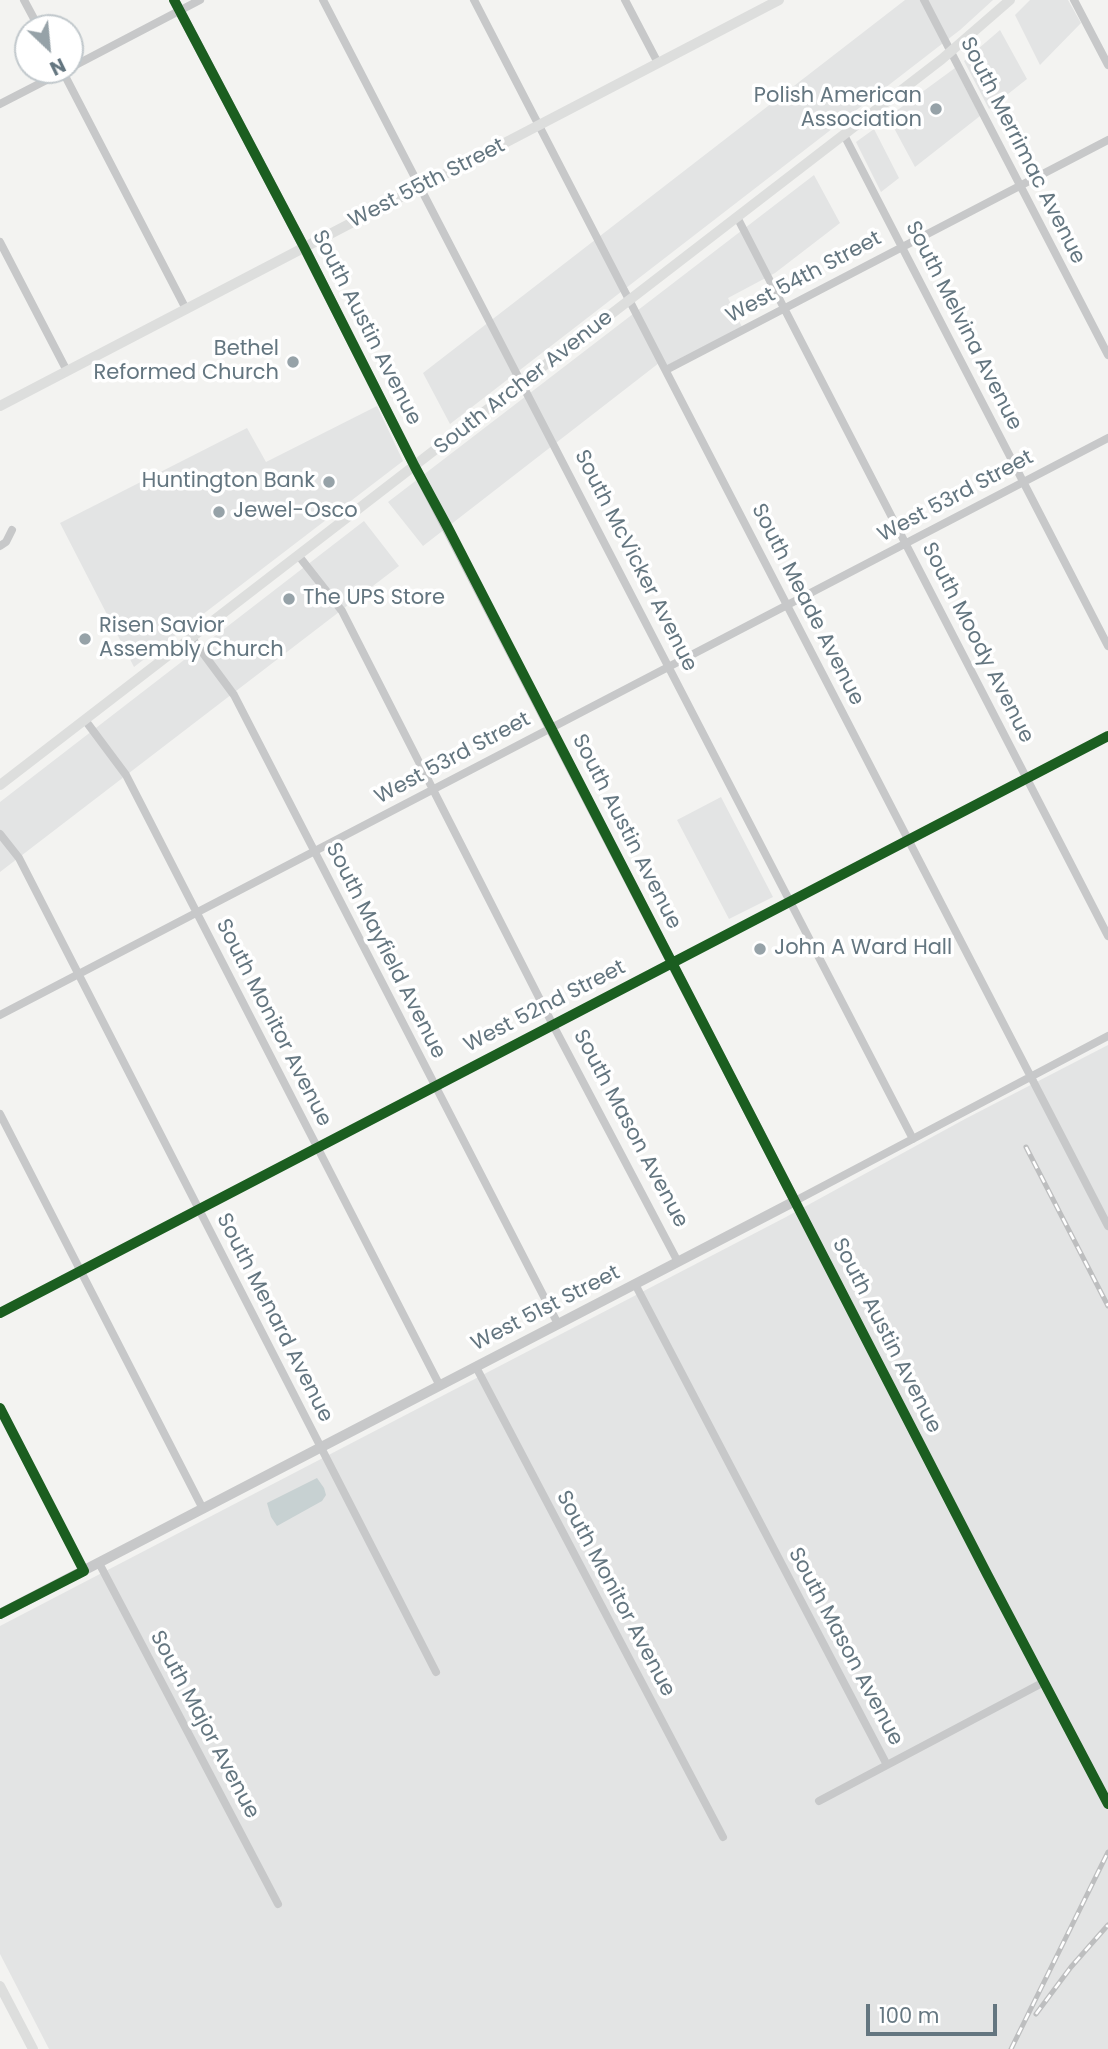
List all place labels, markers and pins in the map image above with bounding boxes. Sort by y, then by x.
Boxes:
place label: Polish American Association [754,84,922,134]
marker: Polish American Association [928,101,944,117]
place label: Bethel Reformed Church [93,337,279,387]
marker: Bethel Reformed Church [285,354,301,370]
place label: Huntington Bank [142,469,315,495]
marker: Huntington Bank [321,474,337,490]
place label: Jewel-Osco [233,499,358,525]
marker: Jewel-Osco [211,504,227,520]
place label: The UPS Store [303,586,445,612]
marker: The UPS Store [281,591,297,607]
place label: Risen Savior Assembly Church [99,614,284,664]
marker: Risen Savior Assembly Church [77,631,93,647]
place label: John A Ward Hall [774,936,952,962]
marker: John A Ward Hall [752,941,768,957]

